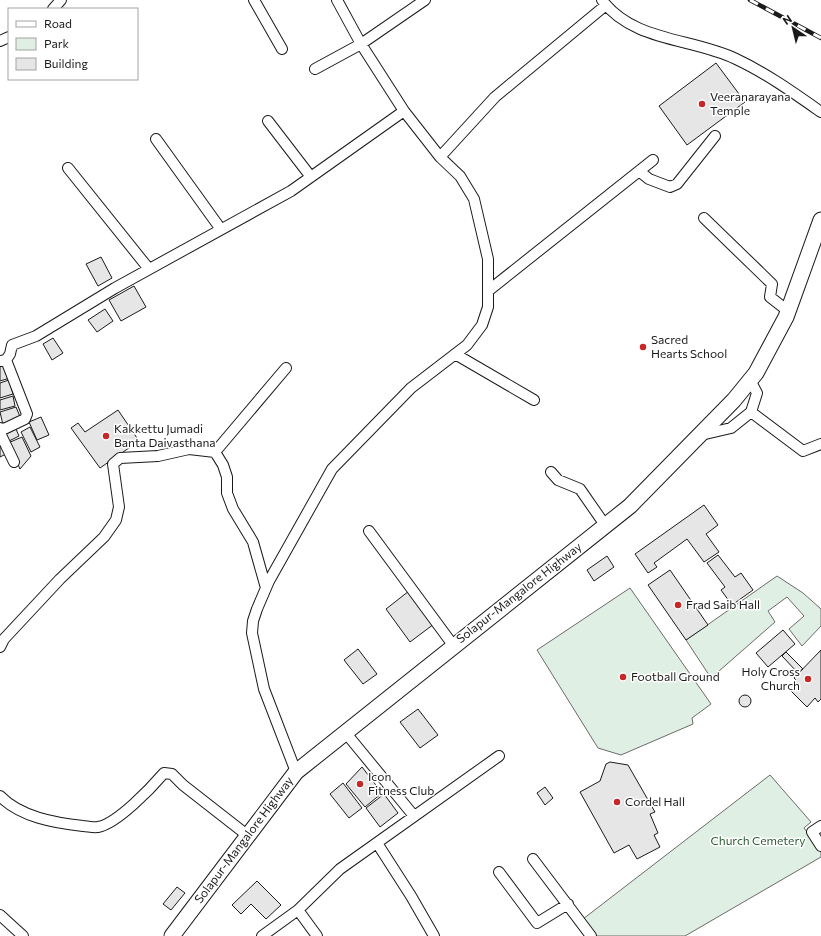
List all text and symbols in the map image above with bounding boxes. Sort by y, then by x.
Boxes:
legend [8,8,138,80]
north arrow [773,8,813,48]
text: N [780,12,794,27]
text: Road [44,16,72,30]
text: Park [44,36,70,50]
text: Building [44,56,88,70]
place label: Veeranarayana Temple [710,89,791,117]
marker: Veeranarayana Temple [697,99,707,109]
place label: Sacred Hearts School [651,332,727,360]
marker: Sacred Hearts School [638,342,648,352]
place label: Kakkettu Jumadi Banta Daivasthana [114,421,216,449]
marker: Kakkettu Jumadi Banta Daivasthana [101,431,111,441]
street label: Solapur-Mangalore Highway [453,539,584,645]
place label: Frad Saib Hall [686,597,760,611]
marker: Frad Saib Hall [673,600,683,610]
place label: Holy Cross Church [742,664,800,692]
place label: Football Ground [631,669,720,683]
marker: Football Ground [618,672,628,682]
marker: Holy Cross Church [803,674,813,684]
place label: Icon Fitness Club [368,769,434,797]
street label: Solapur-Mangalore Highway [191,773,295,905]
marker: Icon Fitness Club [355,779,365,789]
place label: Cordel Hall [625,794,685,808]
marker: Cordel Hall [612,797,622,807]
park label: Church Cemetery [711,833,805,847]

